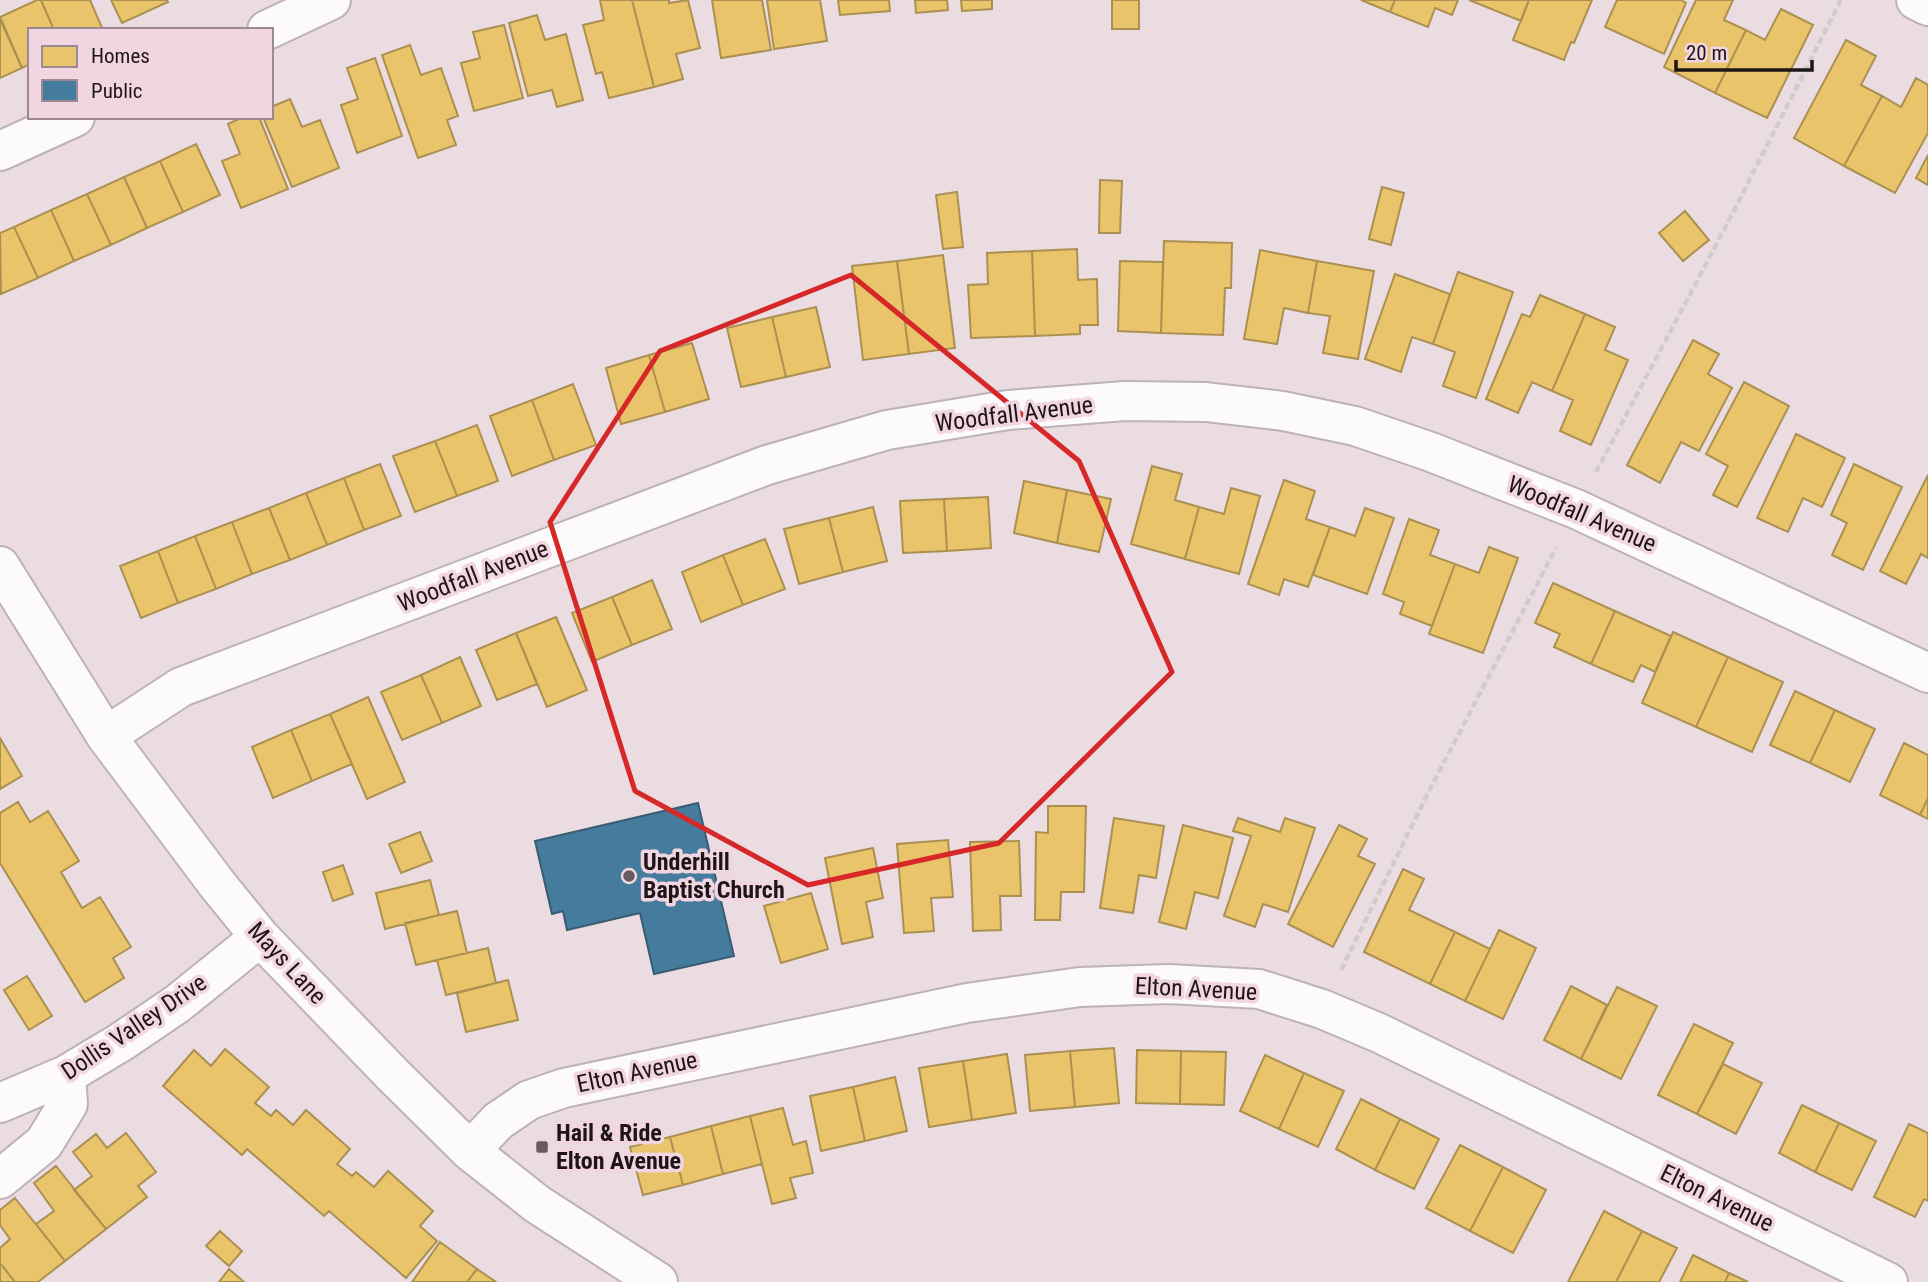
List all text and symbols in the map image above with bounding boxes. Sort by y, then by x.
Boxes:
legend [28,28,273,119]
scale bar [1676,28,1812,72]
text: 20 m [1686,41,1727,65]
text: Homes [91,44,150,68]
text: Public [91,79,143,103]
street label: Woodfall Avenue [934,390,1094,438]
street label: Woodfall Avenue [1504,470,1660,558]
street label: Woodfall Avenue [394,535,552,617]
place label: Underhill Baptist Church [643,848,785,904]
marker: Underhill Baptist Church [621,868,637,884]
street label: Mays Lane [242,916,332,1010]
street label: Dollis Valley Drive [56,968,212,1086]
street label: Elton Avenue [1134,972,1258,1006]
street label: Elton Avenue [574,1046,700,1098]
place label: Hail & Ride Elton Avenue [556,1119,681,1175]
marker: Hail & Ride Elton Avenue [534,1139,550,1155]
street label: Elton Avenue [1656,1159,1778,1237]

